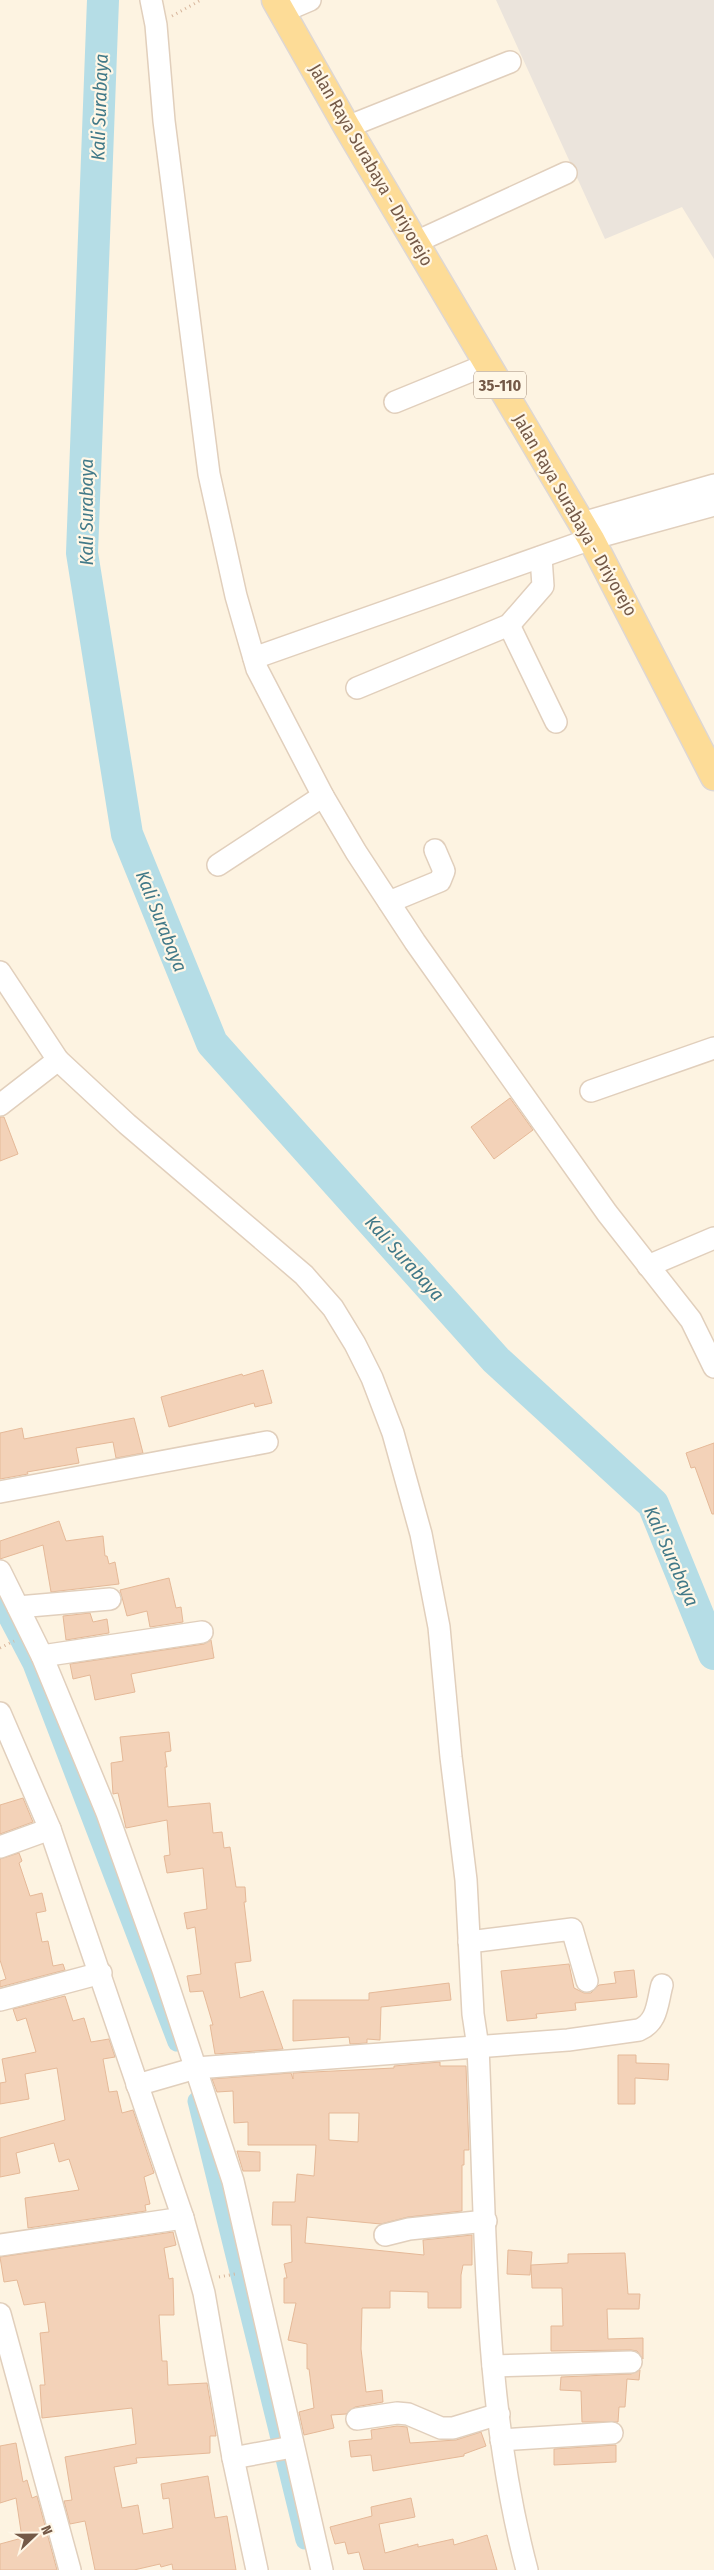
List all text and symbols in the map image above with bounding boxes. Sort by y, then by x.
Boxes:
water label: Kali Surabaya [86,53,113,161]
street label: Jalan Raya Surabaya - Driyorejo [304,60,438,270]
road number: 35-110 [474,372,526,398]
street label: Jalan Raya Surabaya - Driyorejo [508,410,642,620]
water label: Kali Surabaya [75,459,98,565]
water label: Kali Surabaya [131,867,192,975]
water label: Kali Surabaya [360,1211,449,1306]
water label: Kali Surabaya [639,1503,704,1610]
north arrow [10,2510,60,2560]
text: N [37,2523,56,2537]

